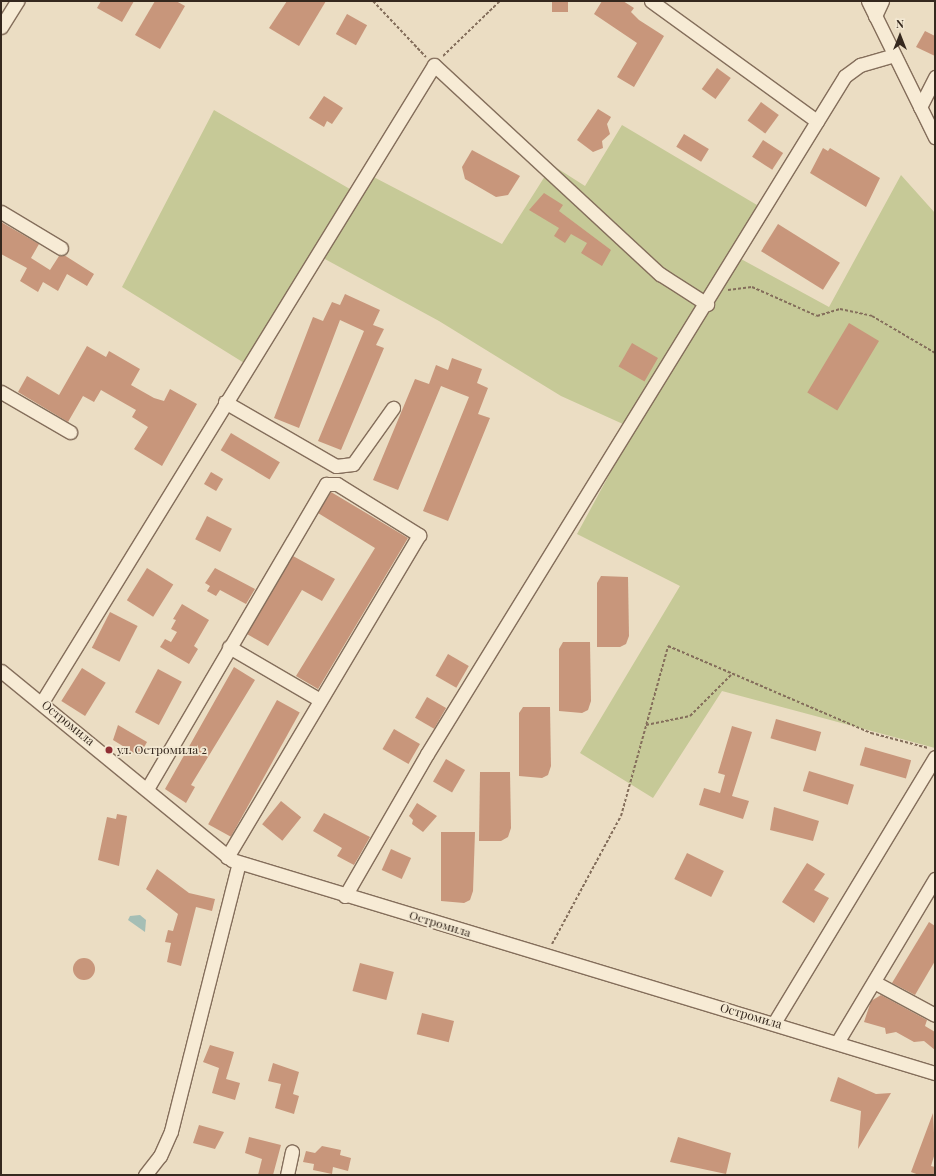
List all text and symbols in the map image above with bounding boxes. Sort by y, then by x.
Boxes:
north arrow [880,16,920,56]
text: N [896,16,904,31]
street label: Остромила [39,697,97,749]
place label: ул. Остромила 2 [117,743,207,757]
marker: ул. Остромила 2 [104,745,114,755]
street label: Остромила [407,908,473,940]
street label: Остромила [718,1000,784,1032]

